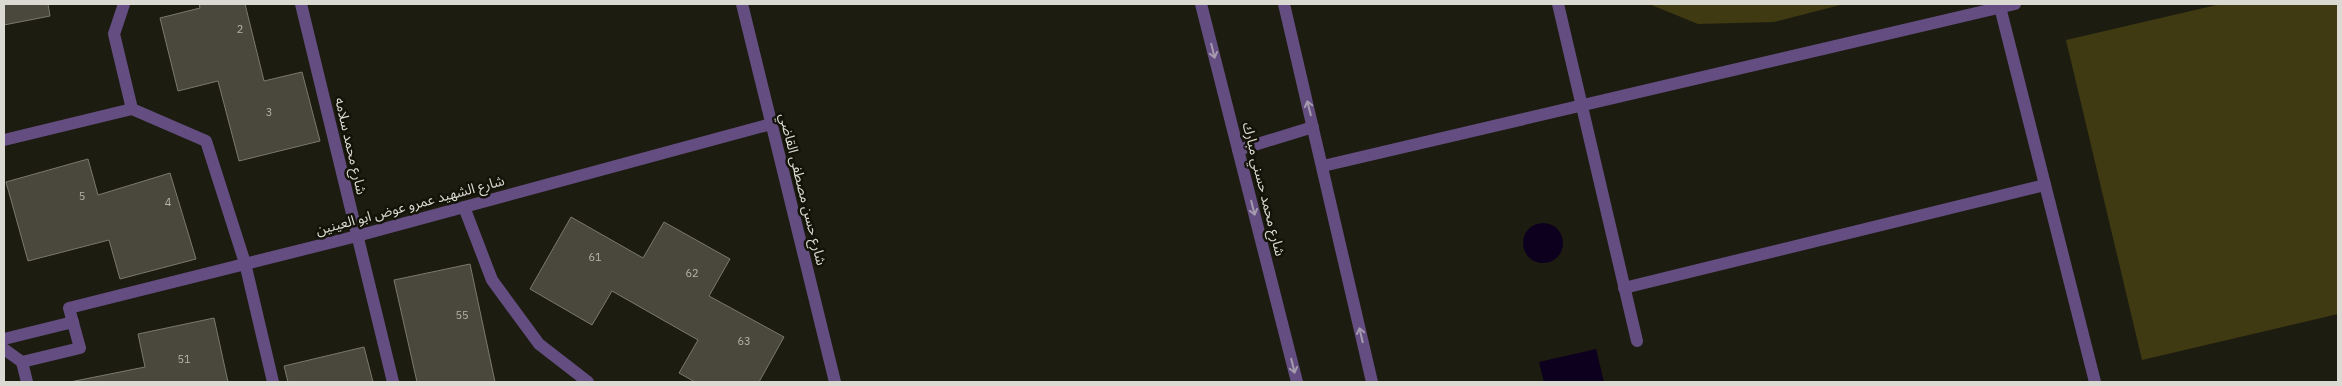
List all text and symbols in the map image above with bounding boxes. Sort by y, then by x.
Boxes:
house number: 2 [237,22,243,36]
one-way arrow [1209,43,1218,59]
street label: شارع محمد سلامه [329,96,371,197]
one-way arrow [1304,101,1313,117]
house number: 3 [266,105,272,119]
street label: شارع حسن مصطفى القاضي [773,111,831,268]
street label: شارع محمد حسني مبارك [1236,120,1289,259]
street label: شارع الشهيد عمرو عوض ابو العينين [314,171,507,241]
house number: 5 [79,189,85,203]
house number: 4 [165,195,172,209]
one-way arrow [1249,200,1258,216]
house number: 61 [588,250,602,264]
house number: 62 [685,266,699,280]
house number: 55 [455,308,469,322]
one-way arrow [1356,327,1366,343]
house number: 63 [737,334,751,348]
house number: 51 [177,352,191,366]
one-way arrow [1289,358,1298,374]

